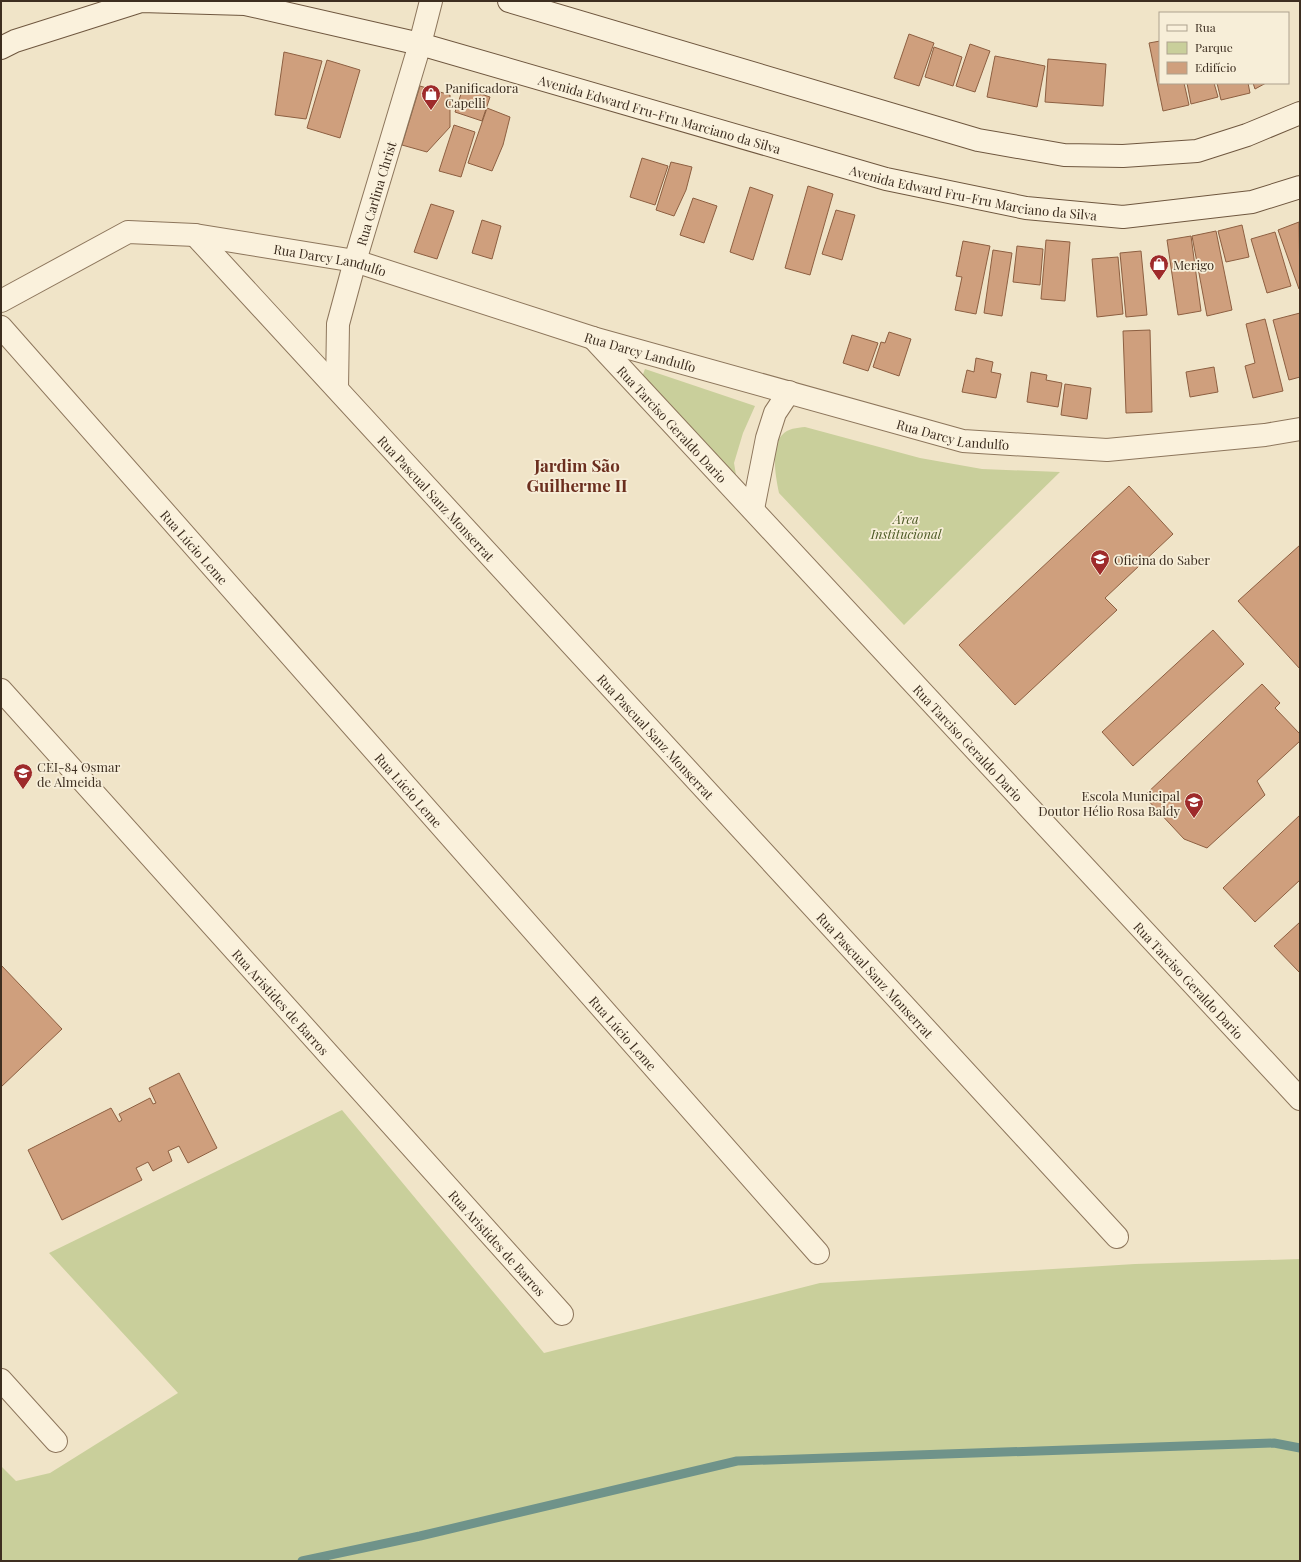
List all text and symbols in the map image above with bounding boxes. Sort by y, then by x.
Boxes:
legend [1159,12,1289,84]
text: Rua [1195,19,1216,35]
text: Parque [1195,39,1233,55]
text: Edifício [1195,59,1237,75]
street label: Avenida Edward Fru-Fru Marciano da Silva [536,70,783,157]
place label: Panificadora Capelli [445,79,519,111]
shop icon: Panificadora Capelli [420,83,442,111]
street label: Rua Carlina Christ [352,139,399,247]
street label: Avenida Edward Fru-Fru Marciano da Silva [847,160,1098,223]
street label: Rua Darcy Landulfo [273,239,389,279]
shop icon: Merigo [1148,253,1170,281]
place label: Merigo [1173,256,1214,273]
street label: Rua Darcy Landulfo [583,327,698,375]
street label: Rua Tarciso Geraldo Dario [614,362,731,486]
street label: Rua Darcy Landulfo [895,415,1010,452]
street label: Rua Pascual Sanz Monserrat [375,431,499,564]
district label: Jardim São Guilherme II [527,454,627,496]
street label: Rua Lúcio Leme [157,506,232,588]
park label: Área Institucional [870,510,943,542]
school or university icon: Oficina do Saber [1089,548,1111,576]
place label: Oficina do Saber [1114,551,1210,568]
street label: Rua Pascual Sanz Monserrat [594,670,718,803]
street label: Rua Tarciso Geraldo Dario [910,680,1027,804]
street label: Rua Lúcio Leme [372,749,447,831]
place label: CEI-84 Osmar de Almeida [37,758,120,790]
school or university icon: CEI-84 Osmar de Almeida [12,762,34,790]
place label: Escola Municipal Doutor Hélio Rosa Baldy [1038,787,1180,819]
school or university icon: Escola Municipal Doutor Hélio Rosa Baldy [1183,791,1205,819]
street label: Rua Pascual Sanz Monserrat [814,908,938,1041]
street label: Rua Tarciso Geraldo Dario [1131,918,1248,1042]
street label: Rua Aristides de Barros [229,945,333,1058]
street label: Rua Lúcio Leme [586,992,661,1074]
street label: Rua Aristides de Barros [446,1186,550,1299]

